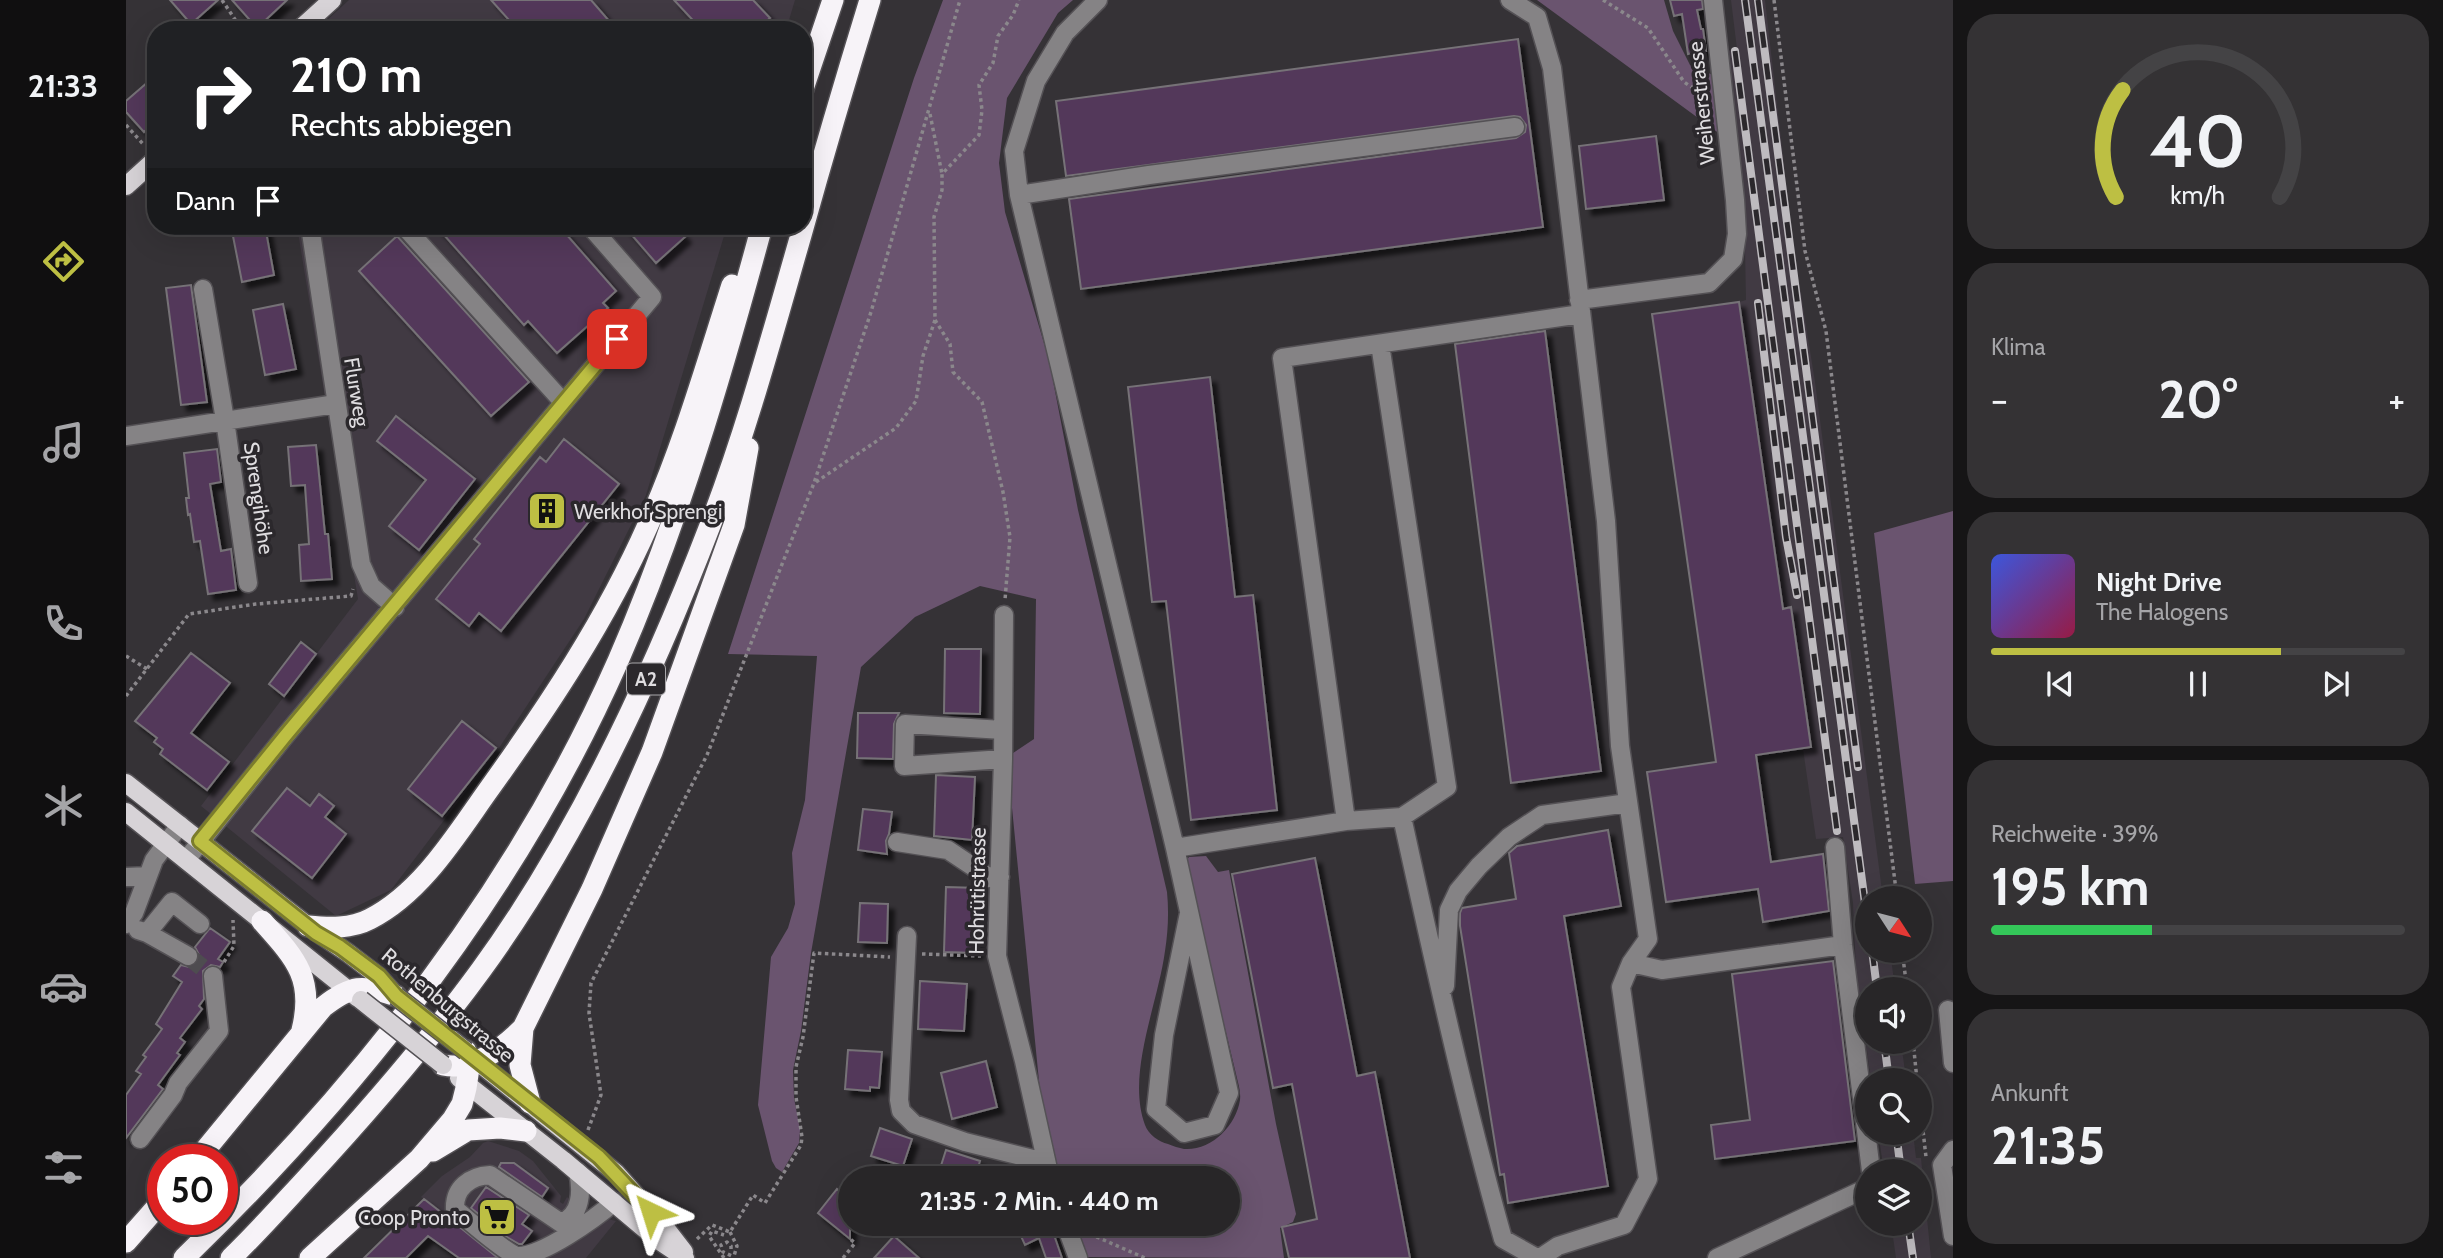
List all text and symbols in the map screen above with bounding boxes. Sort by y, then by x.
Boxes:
street label: Weiherstrasse [1682,40,1720,166]
text: 210 m [290,45,422,104]
icon: right [175,49,266,140]
text: 21:33 [28,66,98,105]
text: 40 [2150,98,2246,186]
text: Rechts abbiegen [290,105,512,144]
text: km/h [2171,180,2225,210]
icon: arrive [249,182,287,220]
text: Dann [175,185,235,217]
icon: directions [39,237,88,286]
pin [587,309,647,369]
icon: arrive [598,320,636,358]
text: Klima [1991,333,2046,361]
street label: Flurweg [339,356,375,429]
text: 20° [2158,368,2238,431]
text: − [1991,376,2008,423]
text: + [2388,376,2405,423]
icon: music [39,418,88,467]
street label: Sprengihöhe [239,440,279,556]
building icon: Werkhof Sprengi [526,490,568,532]
place label: Werkhof Sprengi [574,499,722,524]
text: Night Drive [2096,566,2222,598]
text: The Halogens [2096,598,2228,626]
icon: phone [39,599,88,648]
road number: A2 [627,664,665,694]
icon: previous [2041,665,2079,703]
icon: pause [2179,665,2217,703]
icon: next [2317,665,2355,703]
icon: climate [39,781,88,830]
text: Reichweite · 39% [1991,820,2158,848]
street label: Hohrütistrasse [963,827,991,955]
text: 195 km [1991,855,2149,918]
north arrow [1855,886,1932,962]
map controls [1855,886,1932,1236]
street label: Rothenburgstrasse [377,942,519,1068]
icon: car [39,962,88,1011]
button: sound [1855,977,1932,1054]
button: search [1855,1068,1932,1145]
text: Ankunft [1991,1079,2069,1107]
text: 21:35 [1991,1114,2105,1177]
icon: filters [39,1143,88,1192]
speed limit sign: 50 [147,1144,238,1235]
button: layers [1855,1159,1932,1236]
position arrow [614,1175,688,1249]
text: 21:35 · 2 Min. · 440 m [919,1185,1159,1217]
supermarket icon: Coop Pronto [476,1196,518,1238]
place label: Coop Pronto [358,1205,470,1230]

